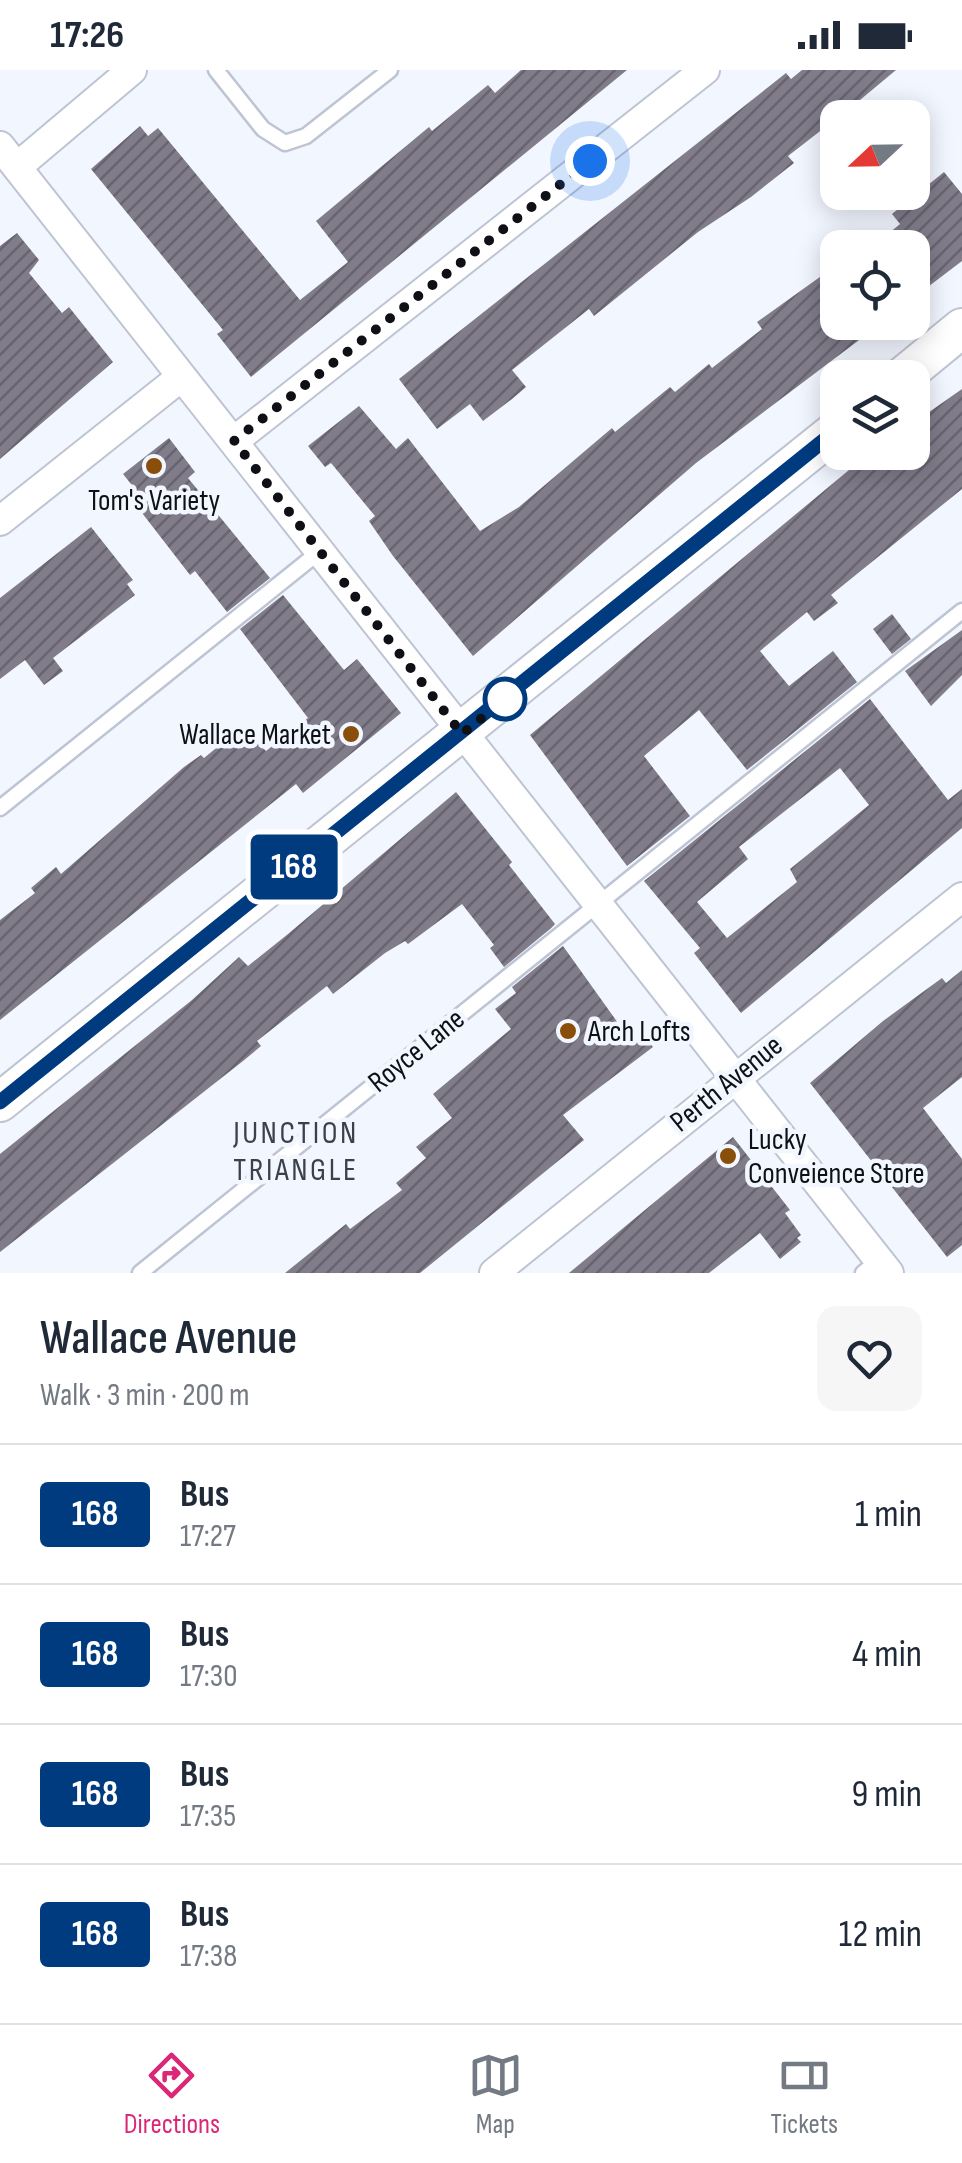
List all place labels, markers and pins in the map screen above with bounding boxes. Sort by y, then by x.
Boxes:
marker: Tom's Variety [143,455,165,477]
place label: Tom's Variety [88,483,220,519]
unlabelled marker [484,678,526,720]
place label: Wallace Market [179,717,331,753]
marker: Wallace Market [340,723,362,745]
place label: Arch Lofts [587,1014,691,1050]
marker: Arch Lofts [557,1020,579,1042]
place label: Lucky Conveience Store [748,1122,925,1192]
marker: Lucky Conveience Store [717,1145,739,1167]

